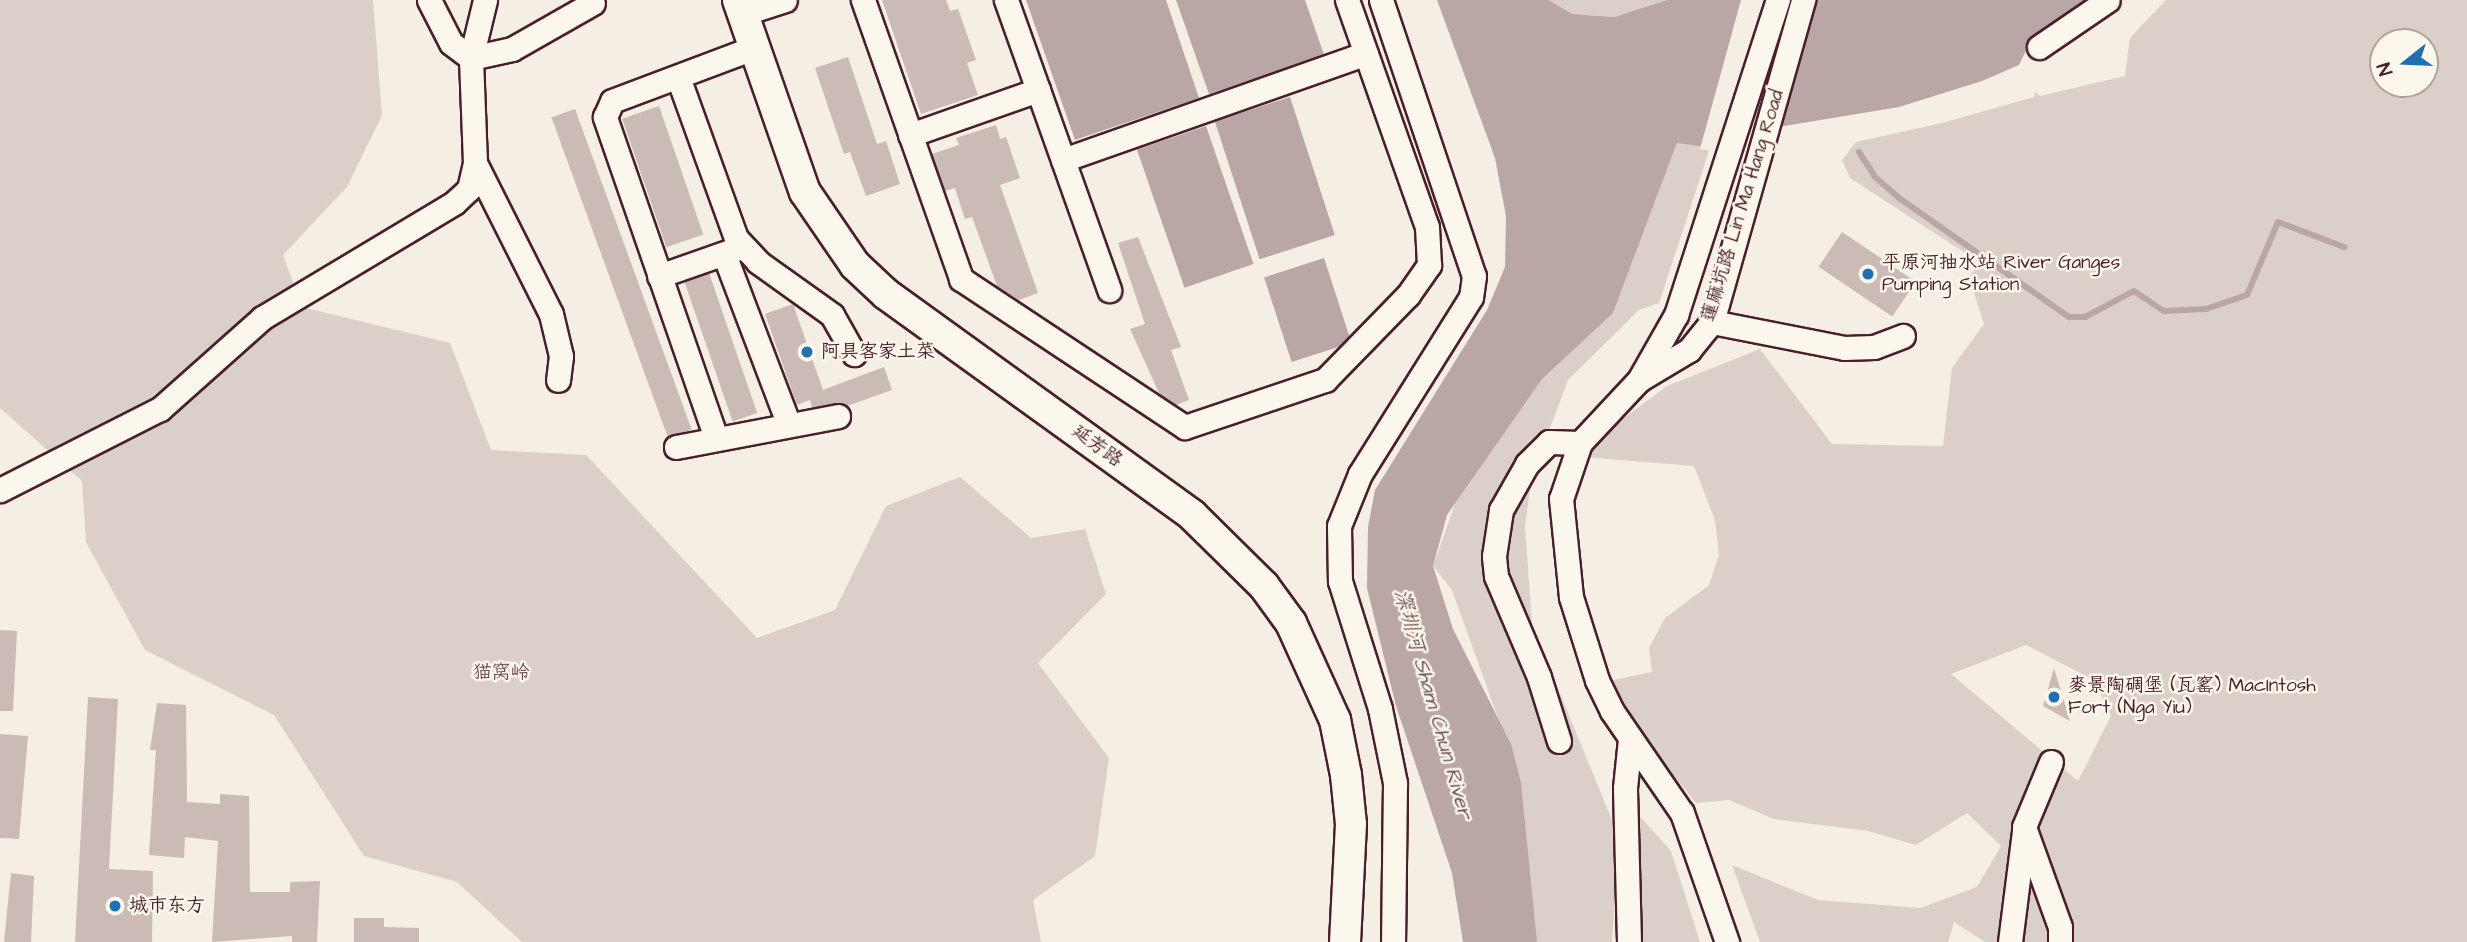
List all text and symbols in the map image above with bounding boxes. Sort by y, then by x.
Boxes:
north arrow [2369,28,2439,98]
text: N [2371,59,2400,79]
street label: 蓮麻坑路 Lin Ma Hang Road [1697,87,1789,325]
place label: 平原河抽水站 River Ganges Pumping Station [1882,252,2120,296]
marker: 平原河抽水站 River Ganges Pumping Station [1860,266,1876,282]
place label: 阿具客家土菜 [821,341,935,363]
marker: 阿具客家土菜 [799,344,815,360]
street label: 延芳路 [1067,420,1127,472]
water label: 深圳河 Sham Chun River [1388,586,1478,822]
park label: 猫窝岭 [473,662,529,684]
place label: 麥景陶碉堡 (瓦窰) MacIntosh Fort (Nga Yiu) [2068,675,2316,719]
marker: 麥景陶碉堡 (瓦窰) MacIntosh Fort (Nga Yiu) [2046,689,2062,705]
place label: 城市东方 [129,895,205,917]
marker: 城市东方 [107,898,123,914]

